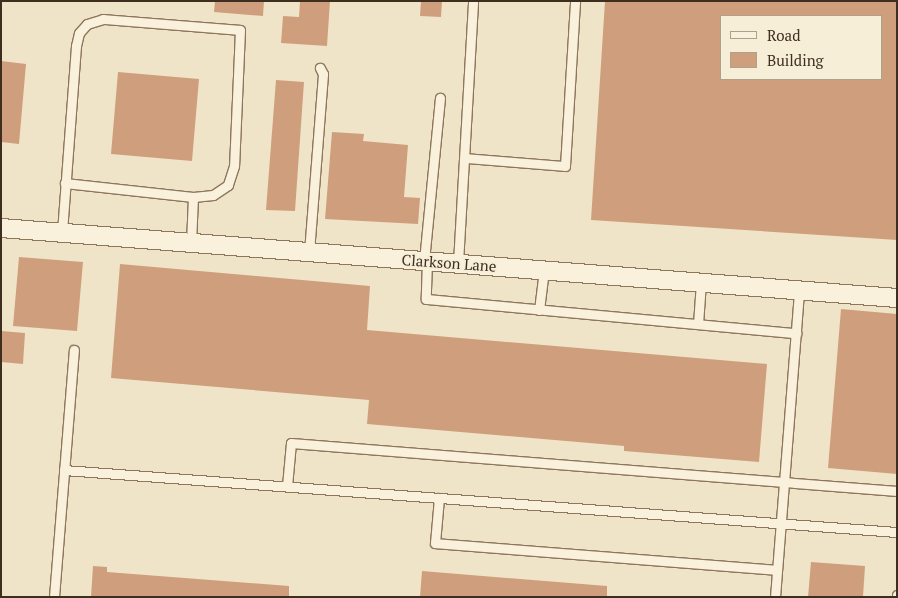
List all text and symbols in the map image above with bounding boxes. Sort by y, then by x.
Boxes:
legend [720,15,883,80]
text: Road [767,25,800,45]
text: Building [767,50,824,70]
street label: Clarkson Lane [401,251,497,275]

